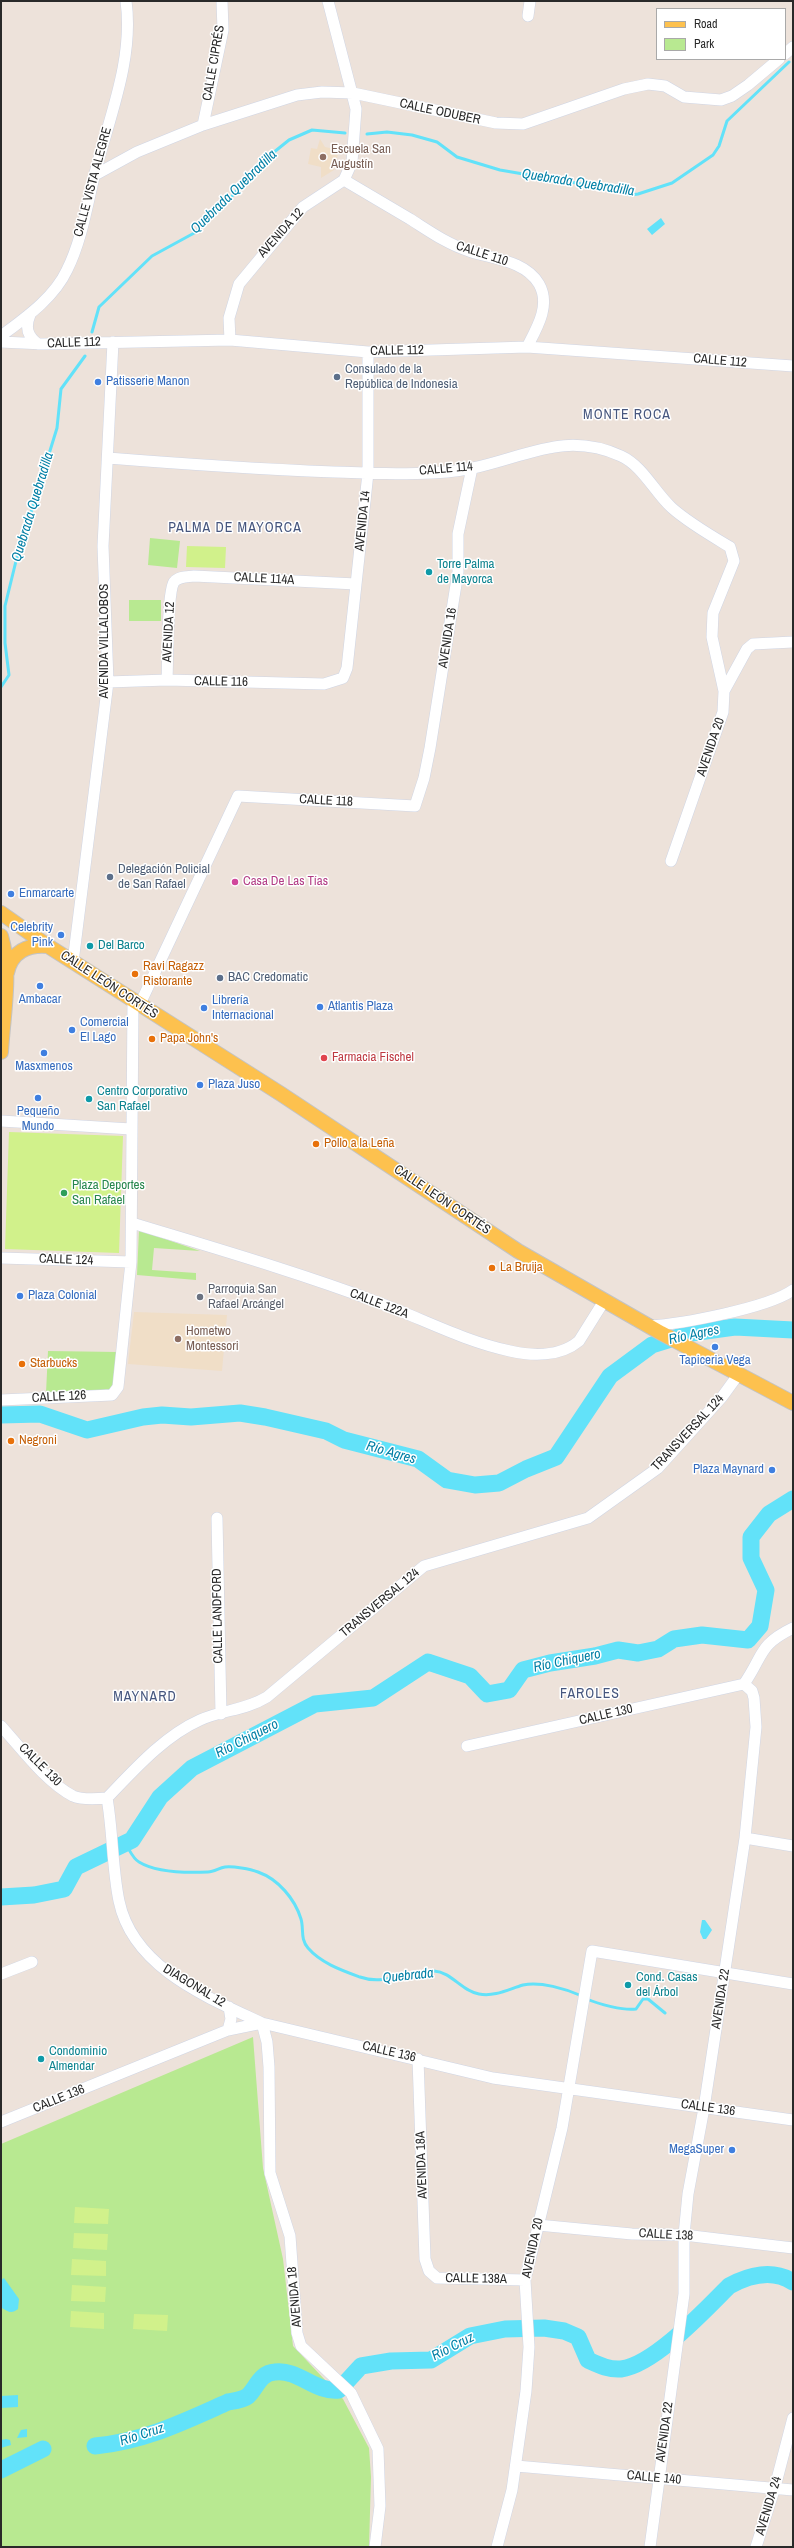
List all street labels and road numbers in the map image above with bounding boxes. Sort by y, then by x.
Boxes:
street label: CALLE CIPRÉS [200,24,228,102]
street label: CALLE ODUBER [398,96,482,128]
street label: CALLE VISTA ALEGRE [71,125,115,239]
street label: AVENIDA 12 [255,205,307,261]
street label: CALLE 110 [454,238,510,270]
street label: CALLE 112 [47,334,101,352]
street label: CALLE 112 [370,343,424,359]
street label: CALLE 112 [693,351,747,371]
street label: CALLE 114 [419,459,473,479]
street label: AVENIDA 14 [352,490,374,552]
street label: CALLE 114A [233,570,295,588]
street label: AVENIDA VILLALOBOS [97,584,113,698]
street label: AVENIDA 12 [160,601,178,663]
street label: AVENIDA 16 [436,607,460,669]
street label: CALLE 116 [194,674,248,690]
street label: AVENIDA 20 [694,716,728,778]
street label: CALLE 118 [299,792,353,810]
street label: CALLE LEÓN CORTÉS [57,948,161,1022]
street label: CALLE LEÓN CORTÉS [391,1162,493,1238]
street label: CALLE 124 [38,1251,94,1269]
street label: CALLE 122A [347,1286,411,1322]
street label: CALLE 126 [31,1388,87,1406]
street label: TRANSVERSAL 124 [649,1391,727,1475]
street label: TRANSVERSAL 124 [337,1565,423,1641]
street label: CALLE LANDFORD [209,1568,227,1664]
street label: CALLE 130 [578,1701,634,1729]
street label: CALLE 130 [15,1740,65,1790]
street label: DIAGONAL 12 [160,1961,228,2011]
street label: AVENIDA 22 [709,1968,733,2030]
street label: CALLE 136 [361,2038,417,2066]
street label: CALLE 136 [31,2082,87,2116]
street label: CALLE 136 [680,2096,736,2120]
street label: AVENIDA 18A [413,2131,431,2199]
street label: AVENIDA 20 [519,2217,547,2279]
street label: CALLE 138 [638,2226,694,2244]
street label: AVENIDA 18 [285,2266,305,2328]
street label: CALLE 138A [445,2271,507,2287]
street label: AVENIDA 22 [653,2401,677,2463]
street label: CALLE 140 [626,2468,682,2488]
street label: AVENIDA 24 [753,2475,785,2537]

